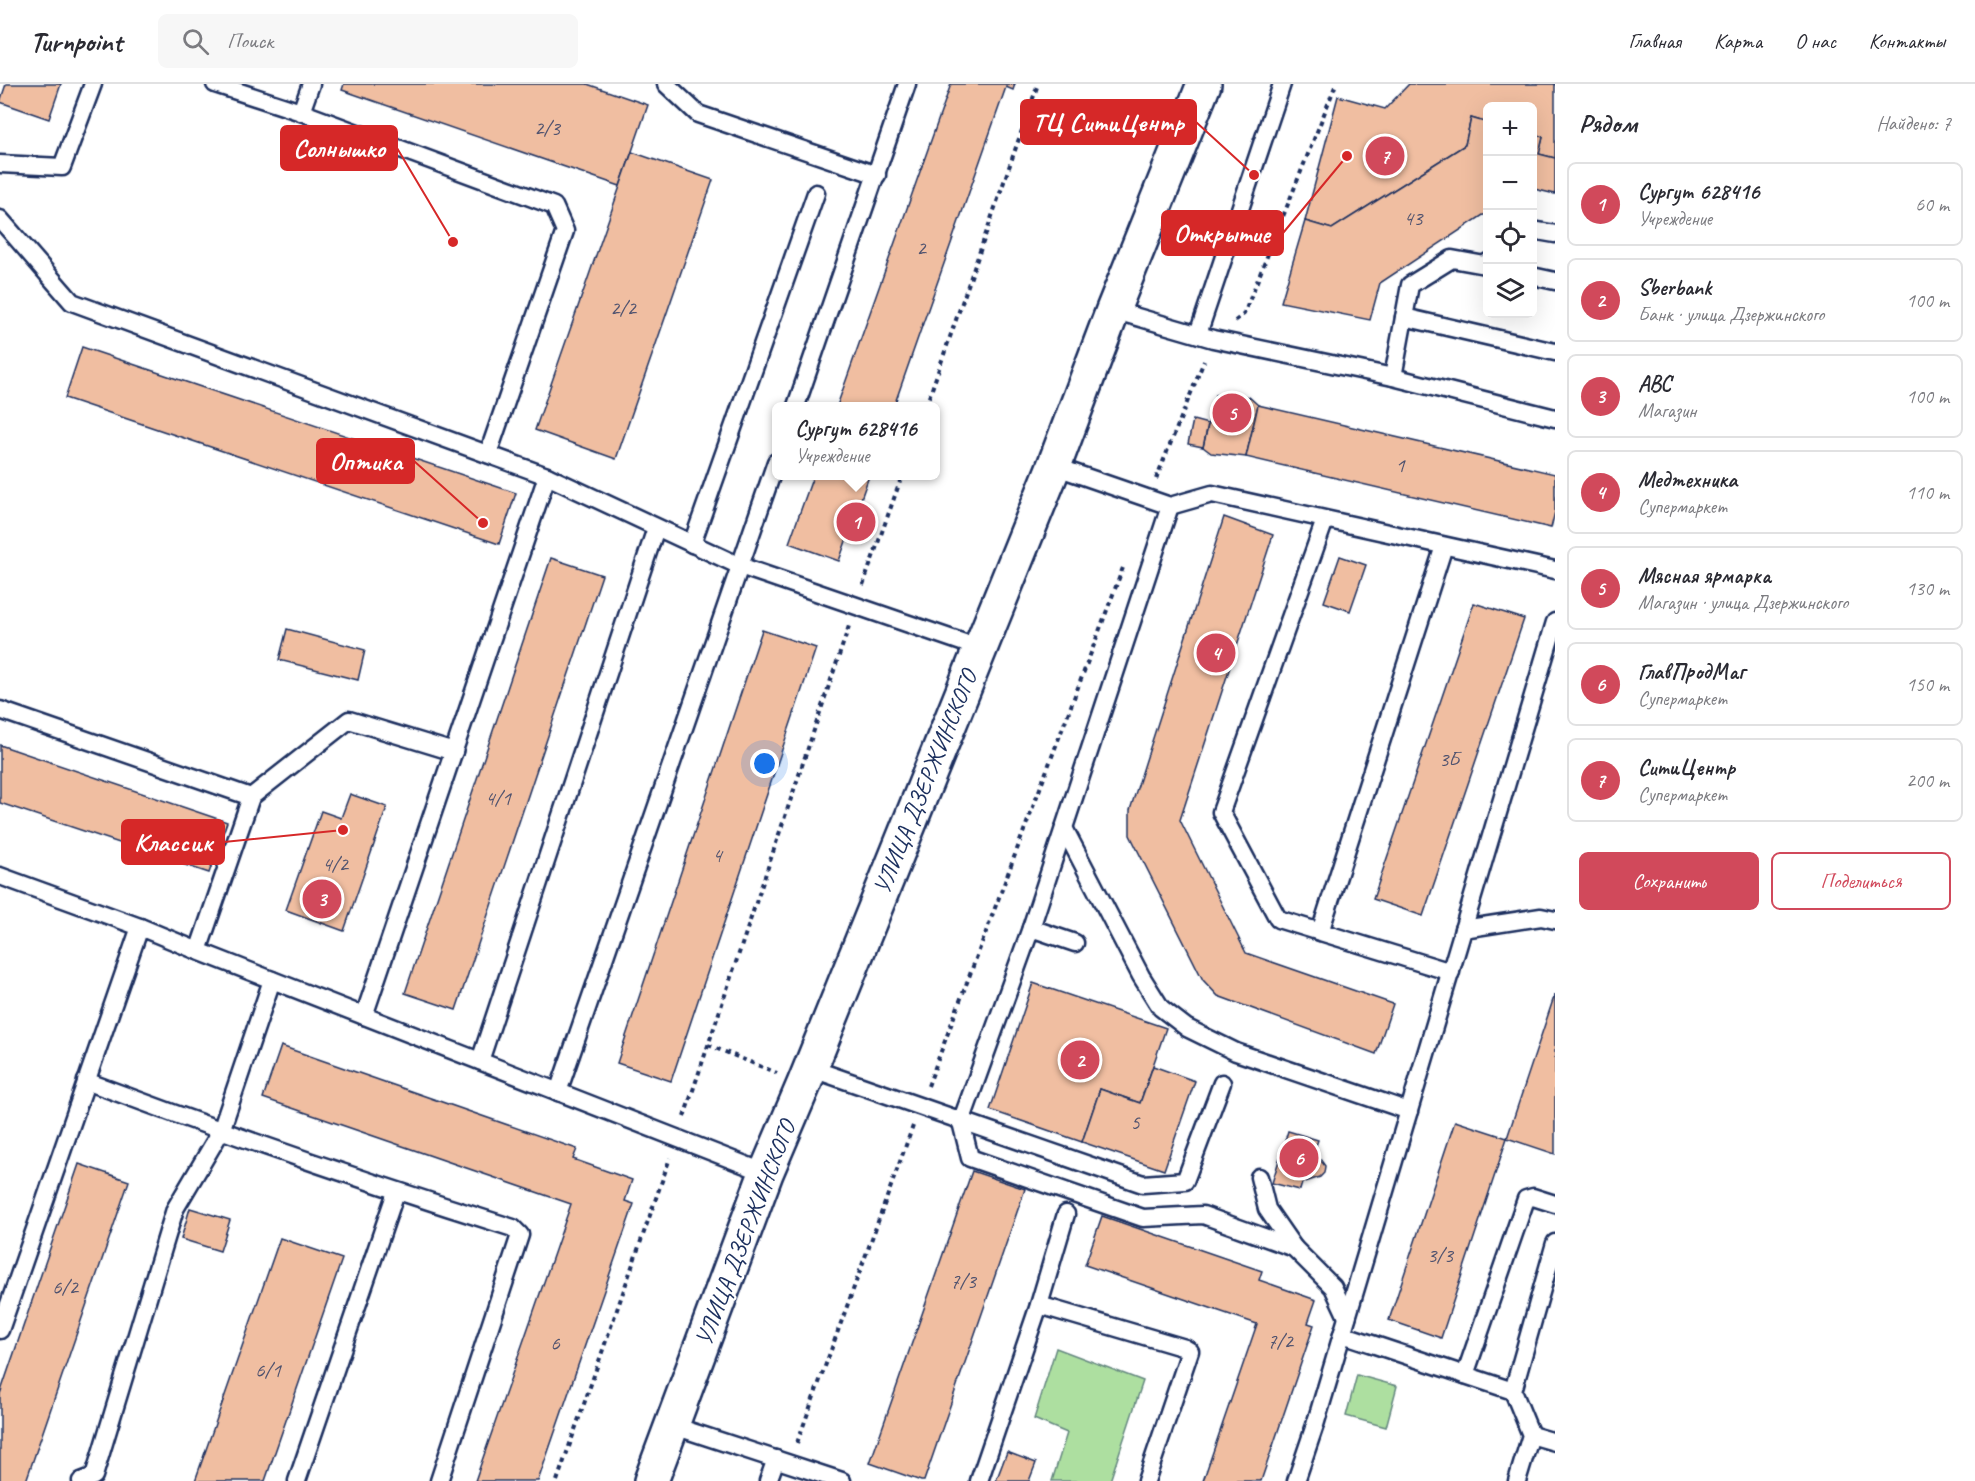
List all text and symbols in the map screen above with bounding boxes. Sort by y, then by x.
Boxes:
search box [158,14,578,68]
text: Turnpoint [30,24,122,59]
icon: search [179,25,212,58]
text: Поиск [227,27,273,55]
text: Главная [1628,28,1681,54]
text: Карта [1714,28,1762,54]
text: О нас [1795,28,1836,54]
text: Контакты [1869,28,1945,54]
callout: ТЦ СитиЦентр [1021,100,1196,144]
map controls [1483,102,1537,318]
button: + [1483,102,1537,156]
text: ТЦ СитиЦентр [1032,106,1186,139]
text: Рядом [1579,107,1637,140]
text: Найдено: 7 [1876,111,1951,136]
house number: 2/3 [534,115,561,141]
callout: Солнышко [281,126,397,170]
text: Солнышко [293,132,386,165]
pin: 7 [1366,134,1404,178]
button: − [1483,156,1537,210]
text: Сургут 628416 [1638,178,1759,206]
text: 1 [1596,192,1605,217]
text: 60 m [1915,192,1949,217]
house number: 43 [1404,205,1424,231]
text: Учреждение [1638,206,1712,231]
button: locate [1483,210,1537,264]
callout: Открытие [1162,211,1283,255]
text: Открытие [1174,217,1272,250]
house number: 2 [916,235,927,261]
button: layers [1483,264,1537,318]
text: Sberbank [1638,274,1711,302]
text: 2 [1596,288,1605,313]
text: 100 m [1906,288,1949,313]
house number: 2/2 [610,295,637,321]
text: Банк · улица Дзержинского [1638,302,1824,327]
text: ABC [1638,370,1671,398]
text: 3 [1596,384,1605,409]
text: 100 m [1906,384,1949,409]
pin: 5 [1212,390,1252,436]
text: Магазин [1638,398,1696,423]
popup [772,402,940,480]
text: Сургут 628416 [795,415,917,443]
callout: Оптика [317,439,414,483]
text: Учреждение [795,443,869,468]
text: Оптика [329,445,404,478]
house number: 1 [1395,452,1406,478]
text: Медтехника [1638,466,1737,494]
text: 4 [1596,480,1605,505]
text: 110 m [1906,480,1949,505]
text: Супермаркет [1638,494,1727,519]
pin: 1 [836,500,876,544]
text: Мясная ярмарка [1638,562,1771,590]
text: 5 [1596,576,1605,601]
text: 130 m [1906,576,1949,601]
text: Магазин · улица Дзержинского [1638,590,1848,615]
pin: 4 [1196,630,1236,676]
text: ГлавПродМаг [1638,658,1745,686]
street label: УЛИЦА ДЗЕРЖИНСКОГО [866,663,985,898]
text: 6 [1596,672,1605,697]
text: 150 m [1906,672,1949,697]
text: Супермаркет [1638,686,1727,711]
house number: 3Б [1439,746,1462,772]
your location [750,749,779,778]
text: СитиЦентр [1638,754,1735,782]
text: 7 [1596,768,1605,793]
text: 200 m [1906,768,1949,793]
text: Супермаркет [1638,782,1727,807]
house number: 4/1 [485,785,512,811]
callout: Классик [122,820,224,864]
text: Классик [134,826,215,859]
house number: 4 [712,842,724,868]
house number: 4/2 [322,851,349,877]
button: Сохранить [1579,852,1759,910]
button: Поделиться [1771,852,1951,910]
pin: 3 [302,876,342,922]
pin: 2 [1060,1038,1100,1082]
house number: 5 [1130,1109,1141,1135]
street label: УЛИЦА ДЗЕРЖИНСКОГО [688,1113,803,1350]
pin: 6 [1280,1136,1318,1180]
house number: 3/3 [1427,1242,1454,1268]
house number: 7/3 [950,1268,977,1294]
house number: 6/2 [52,1274,79,1300]
house number: 7/2 [1267,1328,1294,1354]
house number: 6 [550,1330,560,1356]
house number: 6/1 [255,1357,282,1383]

